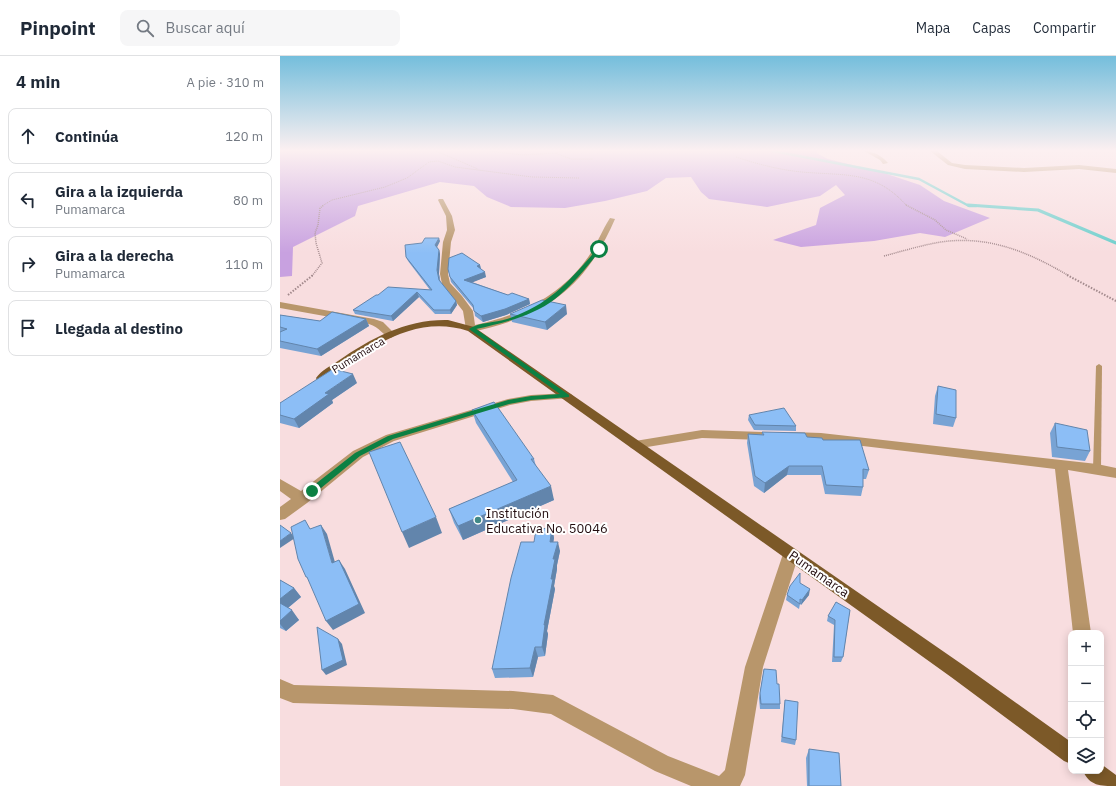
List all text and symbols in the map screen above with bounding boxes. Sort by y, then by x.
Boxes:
search box [120,10,400,46]
text: Pinpoint [20,16,96,40]
icon: search [134,17,156,39]
text: Buscar aquí [166,18,245,37]
text: Mapa [916,19,950,37]
text: Capas [972,19,1011,37]
text: Compartir [1033,19,1096,37]
text: 4 min [16,71,60,93]
text: A pie · 310 m [186,74,264,91]
icon: ahead [17,125,39,147]
text: Continúa [55,127,119,146]
text: 120 m [225,128,263,145]
text: Gira a la izquierda [55,182,183,201]
icon: left [17,189,39,211]
text: 80 m [233,192,263,209]
text: Pumamarca [55,201,125,218]
route start [590,240,608,258]
text: Gira a la derecha [55,246,174,265]
icon: right [17,253,39,275]
text: 110 m [225,256,263,273]
text: Pumamarca [55,265,125,282]
icon: arrive [17,317,39,339]
text: Llegada al destino [55,319,183,338]
street label: Pumamarca [329,334,387,376]
route end [303,482,321,500]
place label: Institución Educativa No. 50046 [486,505,608,537]
marker: Institución Educativa No. 50046 [473,515,483,525]
street label: Pumamarca [785,547,853,601]
map controls [1068,630,1104,774]
button: + [1068,630,1104,666]
button: − [1068,666,1104,702]
button: locate [1068,702,1104,738]
button: layers [1068,738,1104,774]

